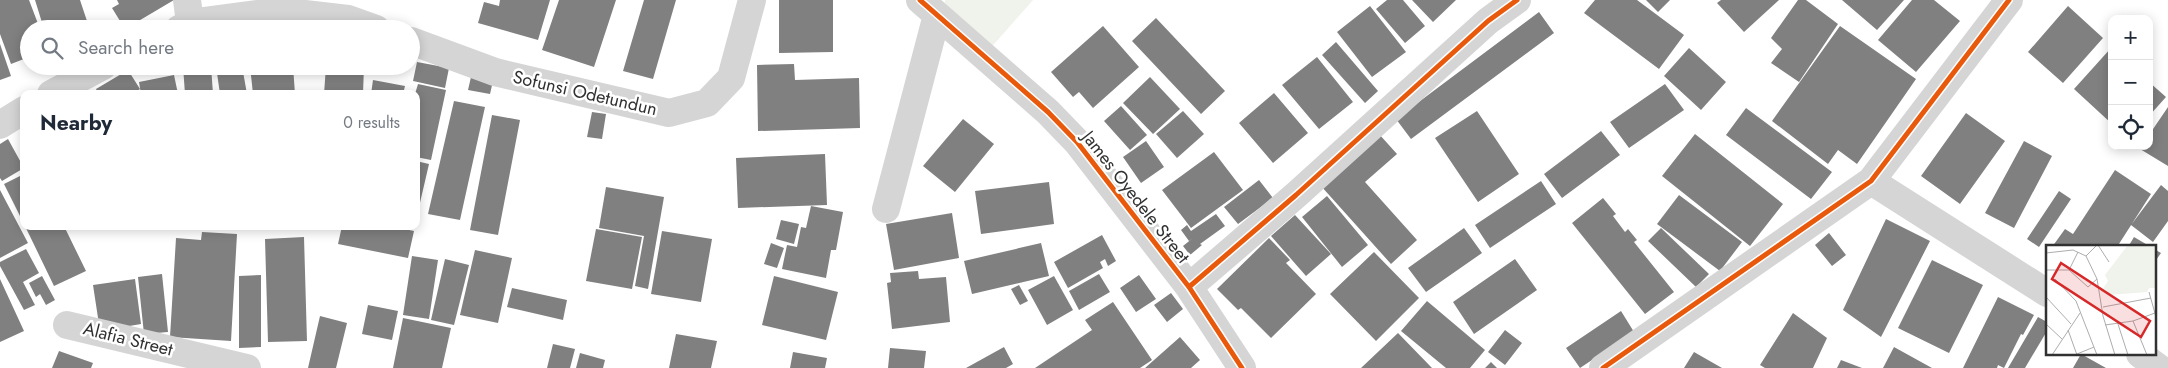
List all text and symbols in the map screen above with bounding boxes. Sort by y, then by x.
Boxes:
map controls [2108,15,2153,150]
button: + [2108,15,2153,60]
search box [20,20,420,75]
icon: search [38,34,66,62]
text: Search here [78,34,174,61]
button: − [2108,60,2153,105]
street label: Sofunsi Odetundun [510,64,660,122]
button: locate [2108,105,2153,150]
text: Nearby [40,108,112,138]
text: 0 results [343,111,400,134]
street label: James Oyedele Street [1075,124,1196,269]
inset map [2046,245,2156,356]
street label: Alafia Street [80,315,176,363]

